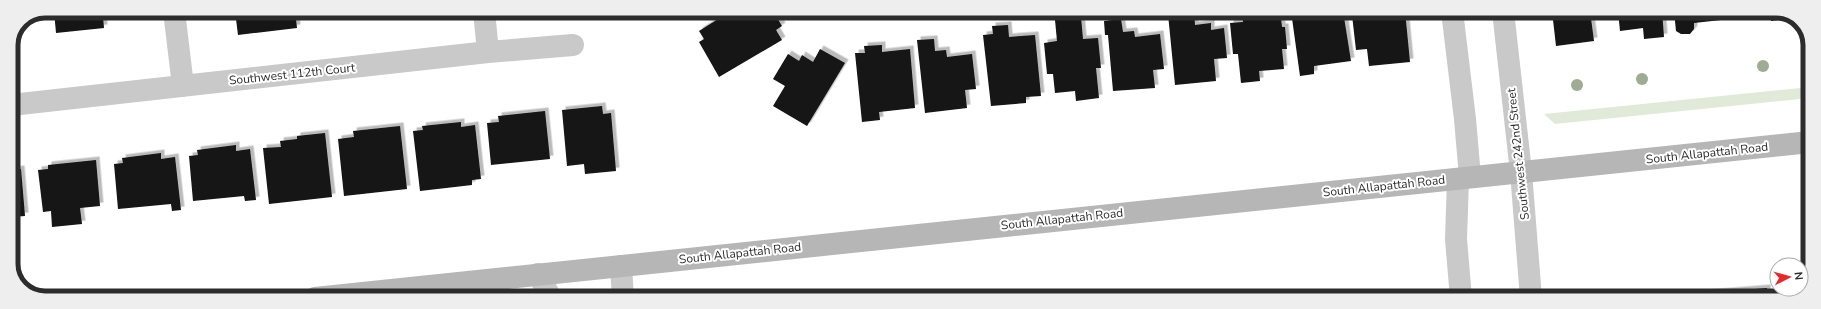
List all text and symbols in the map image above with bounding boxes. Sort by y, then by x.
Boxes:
street label: Southwest 112th Court [228,59,357,89]
street label: Southwest 242nd Street [1503,87,1533,221]
street label: South Allapattah Road [1645,139,1769,167]
street label: South Allapattah Road [1322,172,1446,200]
street label: South Allapattah Road [1000,205,1124,233]
street label: South Allapattah Road [678,239,802,267]
north arrow [1769,257,1809,297]
text: N [1791,271,1806,281]

